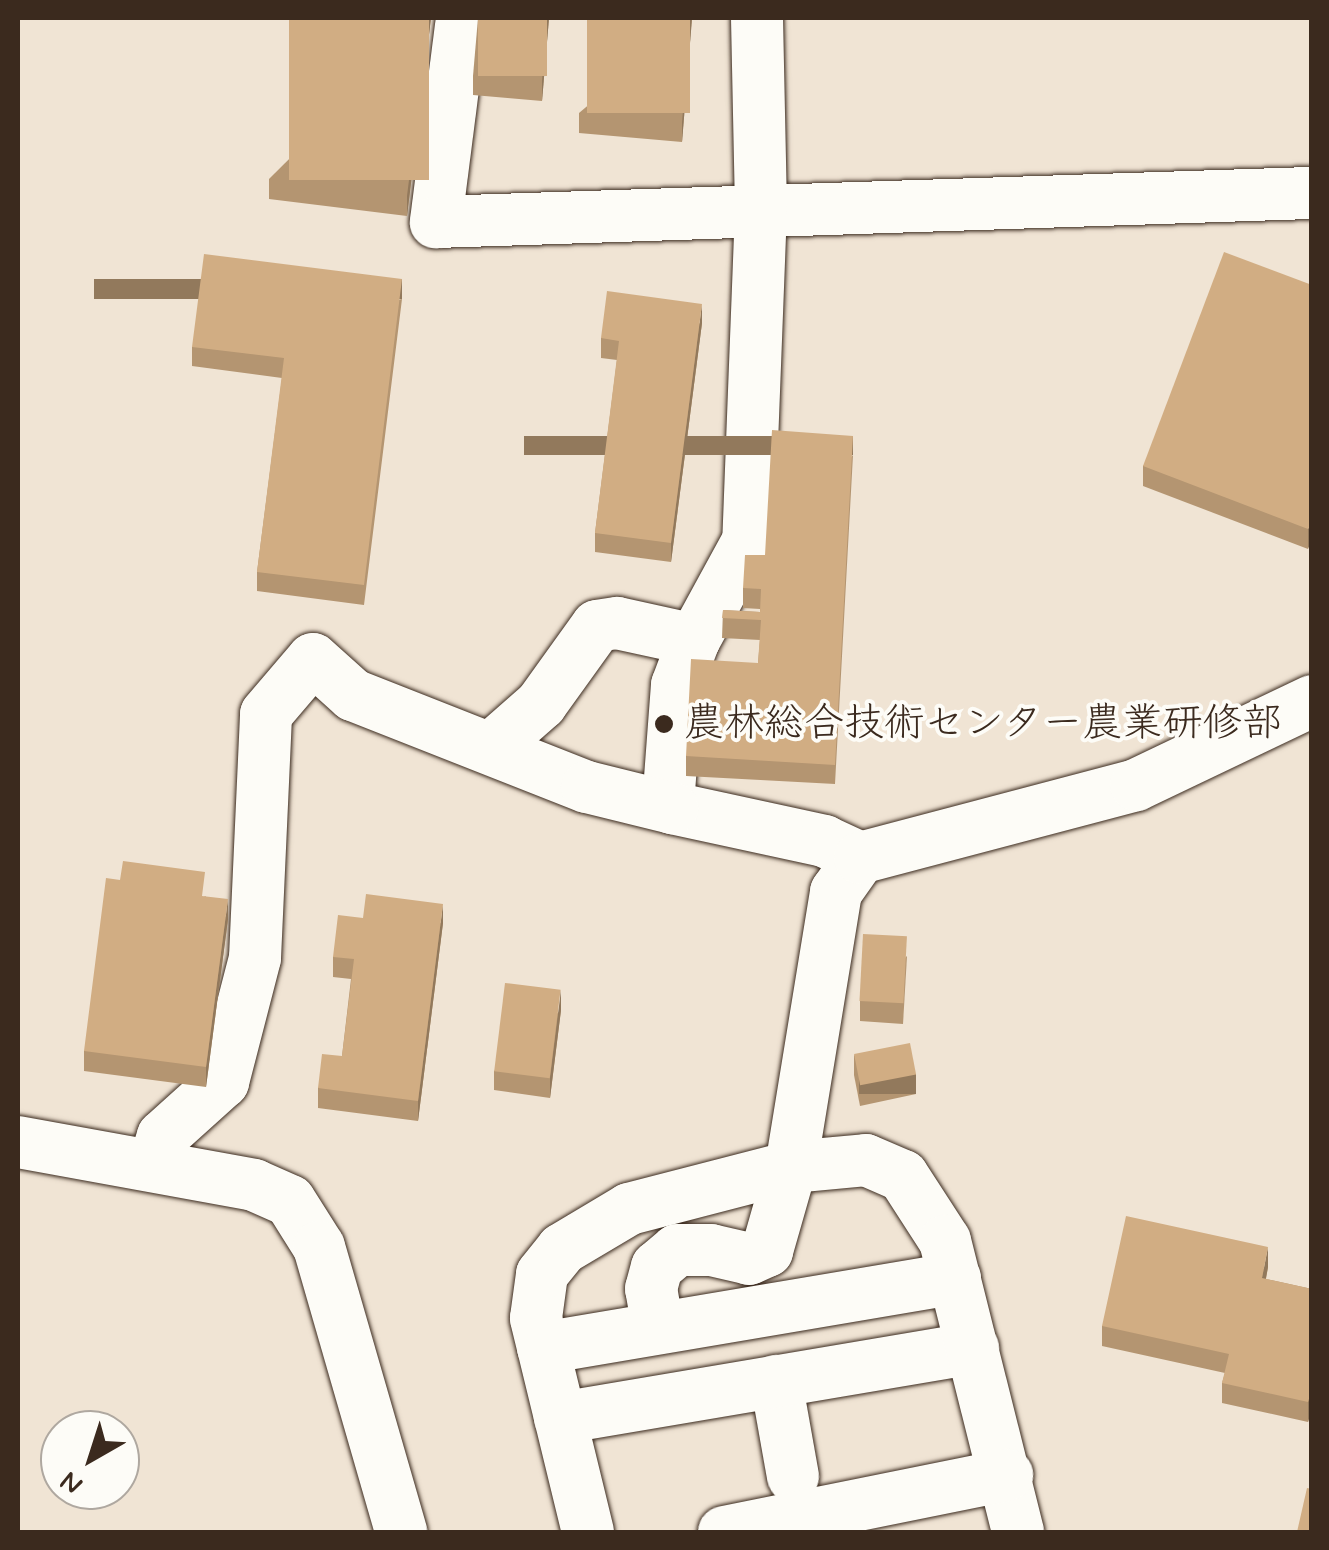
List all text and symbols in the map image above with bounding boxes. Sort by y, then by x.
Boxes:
place label: 農林総合技術センター農業研修部 [684,700,1284,748]
marker: 農林総合技術センター農業研修部 [653,713,675,735]
north arrow [40,1410,140,1510]
text: N [53,1462,91,1502]

